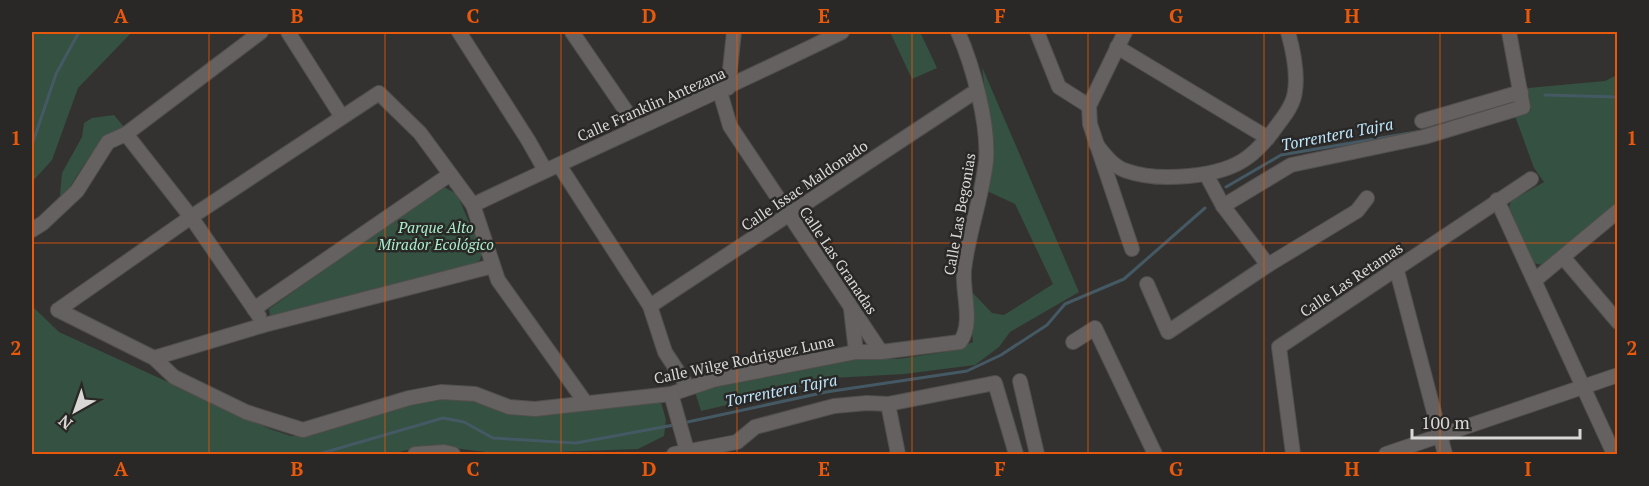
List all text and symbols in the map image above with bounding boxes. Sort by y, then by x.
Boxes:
text: A [114,2,129,29]
text: B [291,2,304,29]
text: C [466,2,480,29]
text: D [642,2,656,29]
text: E [818,2,830,29]
text: F [994,2,1006,29]
text: G [1169,2,1183,29]
text: H [1344,2,1360,29]
text: I [1524,2,1532,29]
street label: Calle Franklin Antezana [574,62,729,146]
water label: Torrentera Tajra [1279,112,1395,156]
text: 1 [10,124,22,151]
text: 1 [1626,124,1638,151]
street label: Calle Issac Maldonado [737,135,871,235]
street label: Calle Las Begonias [938,151,980,277]
street label: Calle Las Granadas [795,202,883,318]
park label: Parque Alto Mirador Ecológico [377,217,494,254]
street label: Calle Las Retamas [1296,237,1406,321]
street label: Calle Wilge Rodriguez Luna [652,330,836,388]
text: 2 [10,334,22,361]
text: 2 [1626,334,1638,361]
water label: Torrentera Tajra [723,368,839,412]
north arrow [45,381,105,441]
scale bar [1412,402,1580,440]
text: N [54,410,77,435]
text: 100 m [1421,410,1470,434]
text: A [114,455,129,482]
text: B [291,455,304,482]
text: C [466,455,480,482]
text: D [642,455,656,482]
text: E [818,455,830,482]
text: F [994,455,1006,482]
text: G [1169,455,1183,482]
text: H [1344,455,1360,482]
text: I [1524,455,1532,482]

